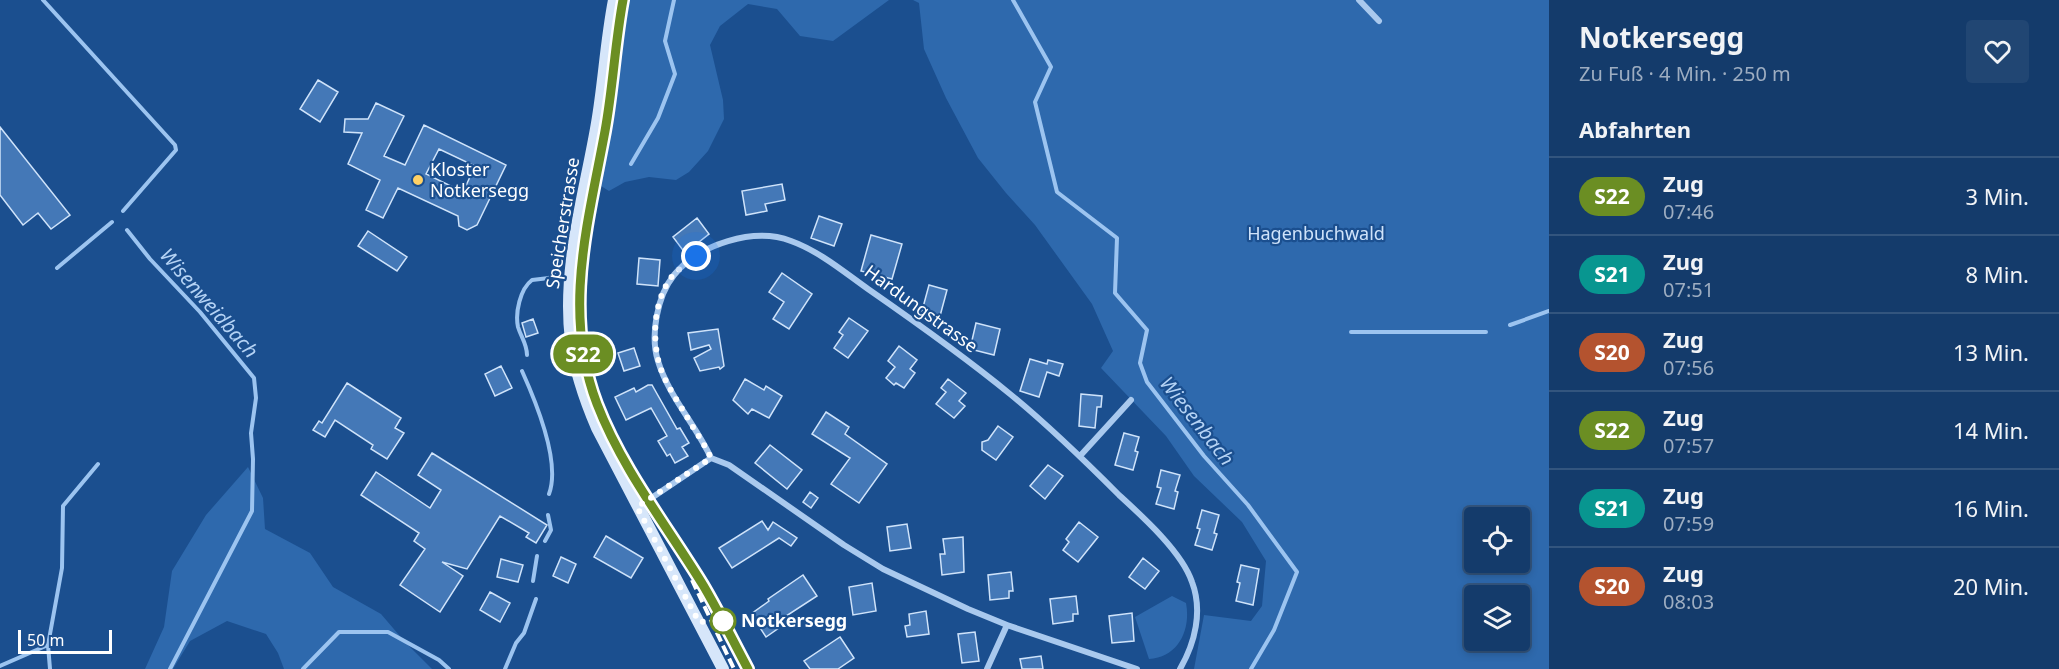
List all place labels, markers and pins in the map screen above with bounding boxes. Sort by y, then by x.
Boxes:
place label: Kloster Notkersegg [430,157,529,202]
marker: Kloster Notkersegg [411,173,425,187]
marker: Notkersegg [710,608,736,634]
place label: Notkersegg [741,608,847,632]

